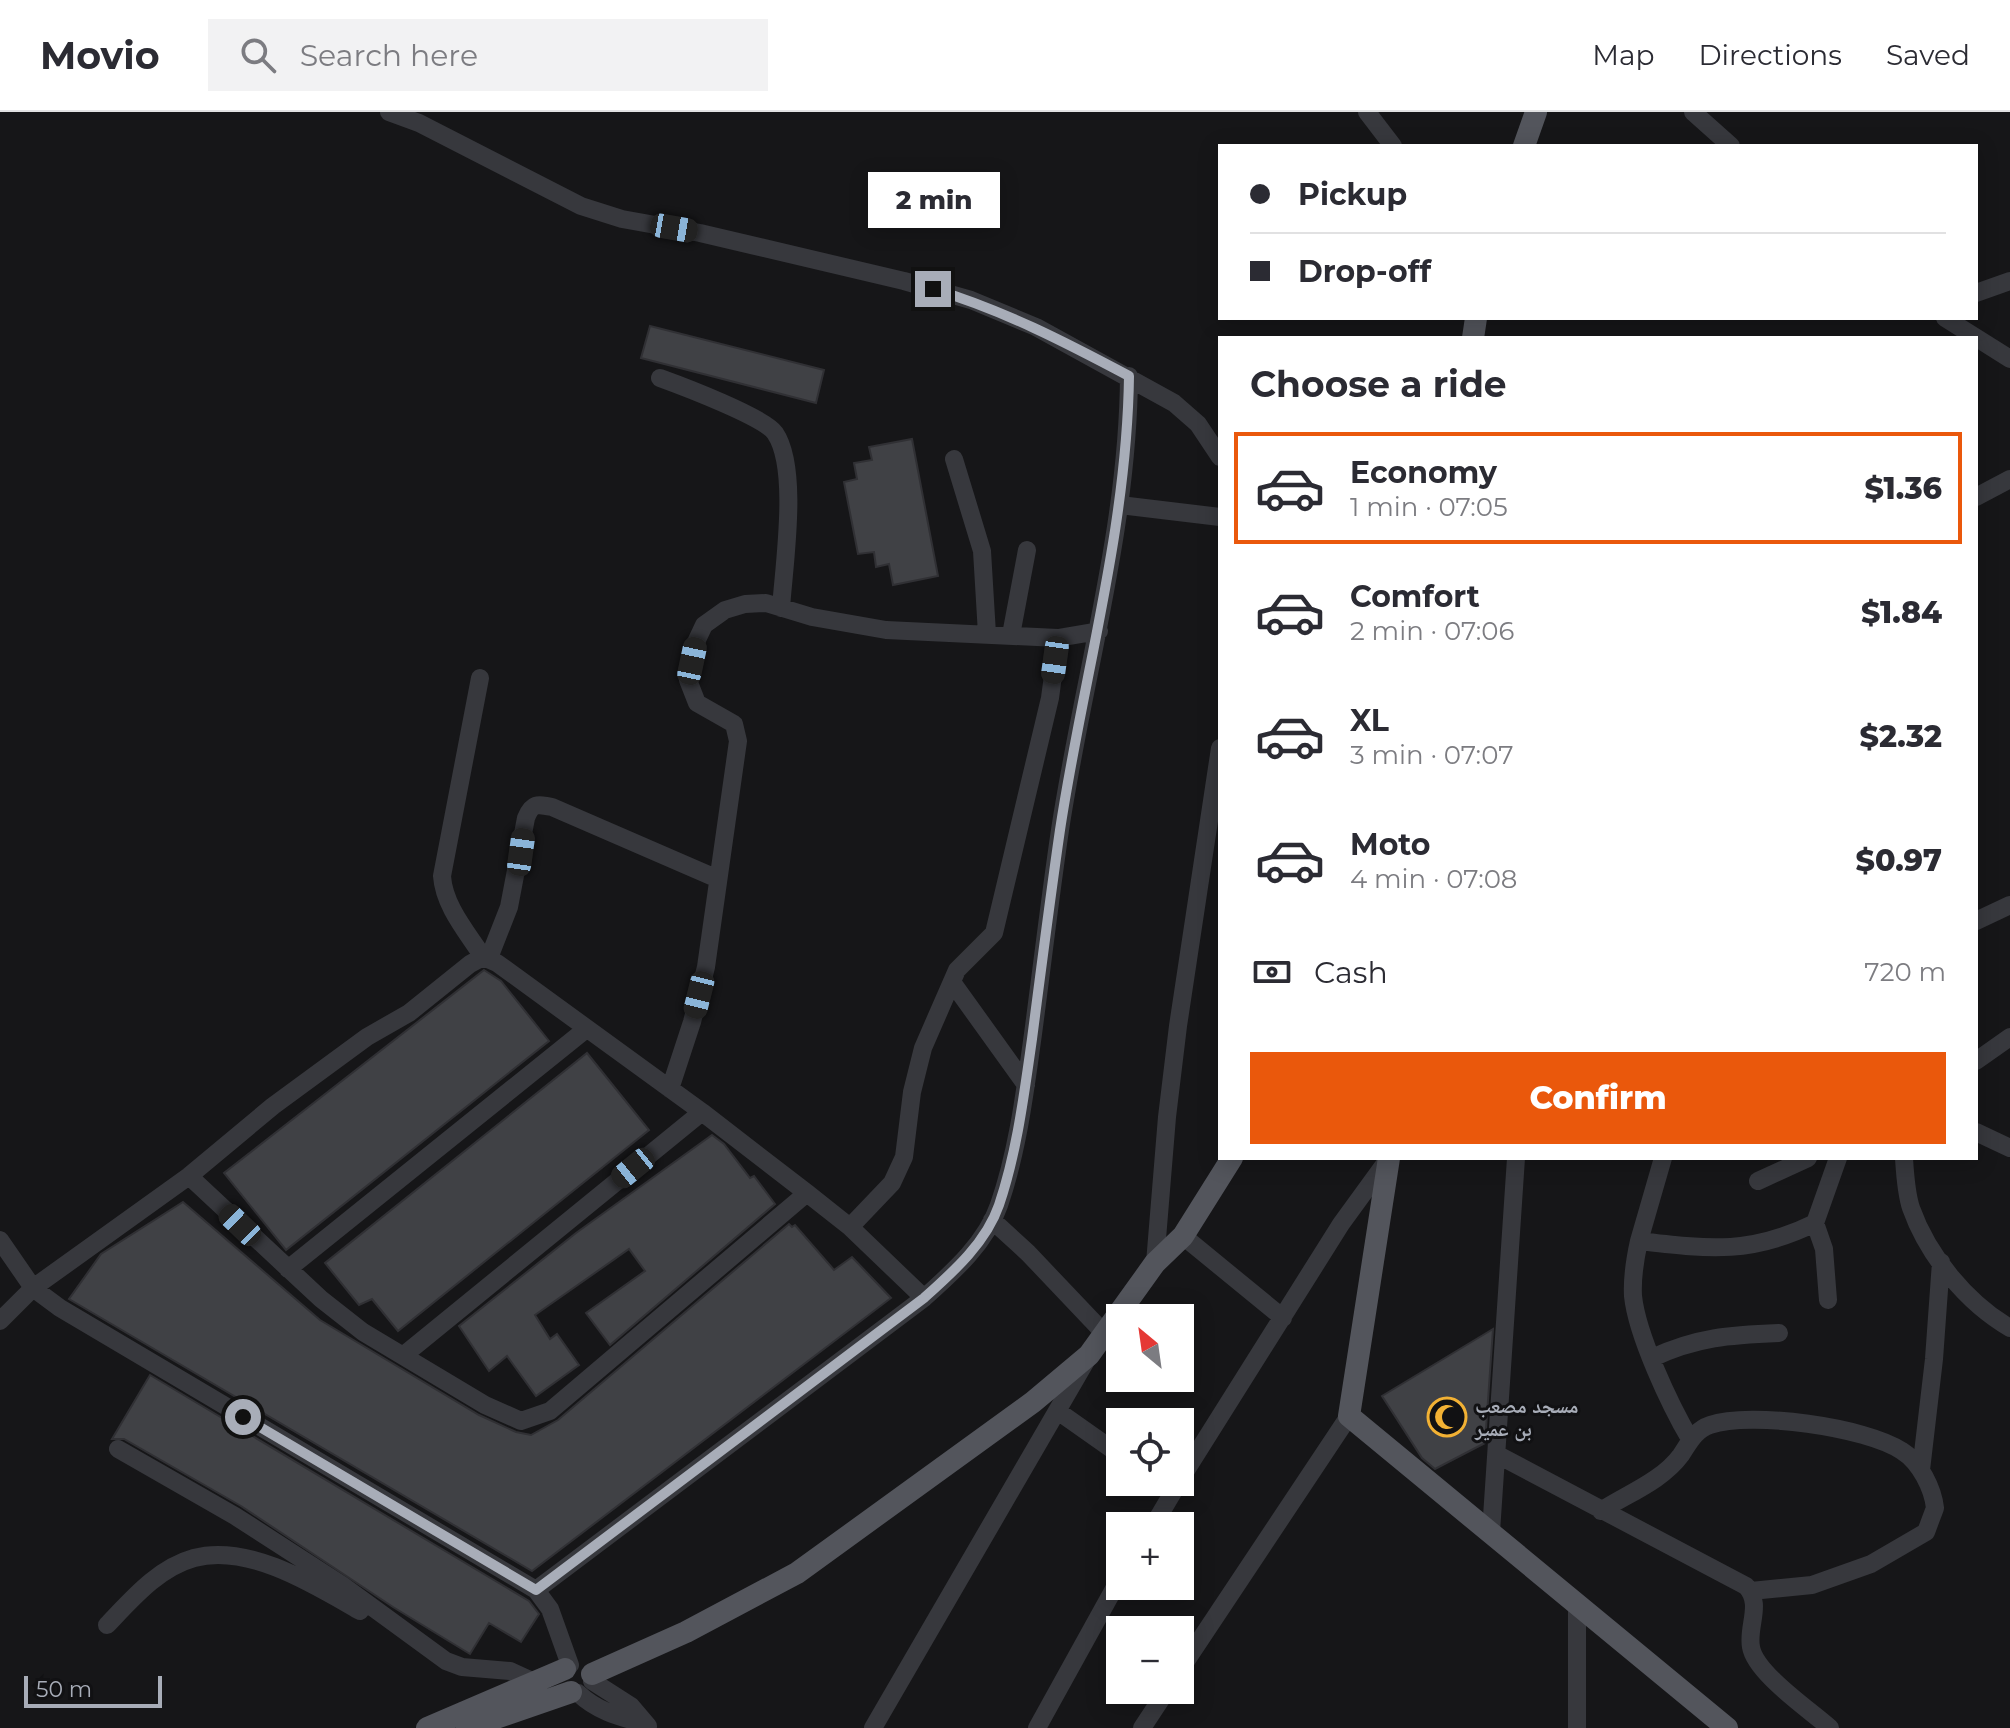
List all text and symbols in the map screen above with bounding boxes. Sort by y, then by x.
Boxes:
search box [208,19,768,91]
text: Movio [40,32,160,79]
icon: search [236,33,280,77]
text: Search here [300,37,478,74]
text: Map [1592,38,1654,72]
text: Directions [1698,38,1842,72]
text: Saved [1886,38,1970,72]
callout: 2 min [867,173,999,229]
text: Pickup [1298,176,1407,213]
text: 2 min [896,184,972,216]
car [648,212,700,244]
text: Drop-off [1298,253,1431,290]
route end [915,271,951,307]
text: Choose a ride [1250,362,1507,406]
icon: car [1254,452,1326,524]
text: Economy [1350,454,1497,491]
text: $1.36 [1864,470,1942,507]
text: 1 min · 07:05 [1350,491,1508,523]
icon: car [1254,576,1326,648]
text: Comfort [1350,578,1480,615]
text: $1.84 [1861,594,1942,631]
text: 2 min · 07:06 [1350,615,1514,647]
car [675,635,709,687]
car [1040,635,1070,685]
icon: car [1254,700,1326,772]
text: XL [1350,702,1389,739]
text: $2.32 [1860,718,1942,755]
text: 3 min · 07:07 [1350,739,1513,771]
icon: car [1254,824,1326,896]
text: Moto [1350,826,1431,863]
car [506,827,536,877]
text: $0.97 [1856,842,1942,879]
text: 4 min · 07:08 [1350,863,1517,895]
icon: cash [1250,950,1294,994]
text: Cash [1314,954,1388,991]
text: 720 m [1864,956,1946,988]
car [682,969,716,1021]
button: Confirm [1250,1052,1946,1144]
car [607,1144,659,1192]
car [214,1200,266,1250]
north arrow [1106,1304,1194,1392]
map controls [1106,1304,1194,1704]
place label: مسجد مصعب بن عمير [1474,1394,1579,1442]
mosque icon: مسجد مصعب بن عمير [1426,1396,1468,1438]
route start [225,1399,261,1435]
button: locate [1106,1408,1194,1496]
button: + [1106,1512,1194,1600]
button: − [1106,1616,1194,1704]
scale bar [24,1672,162,1708]
text: 50 m [36,1676,92,1703]

